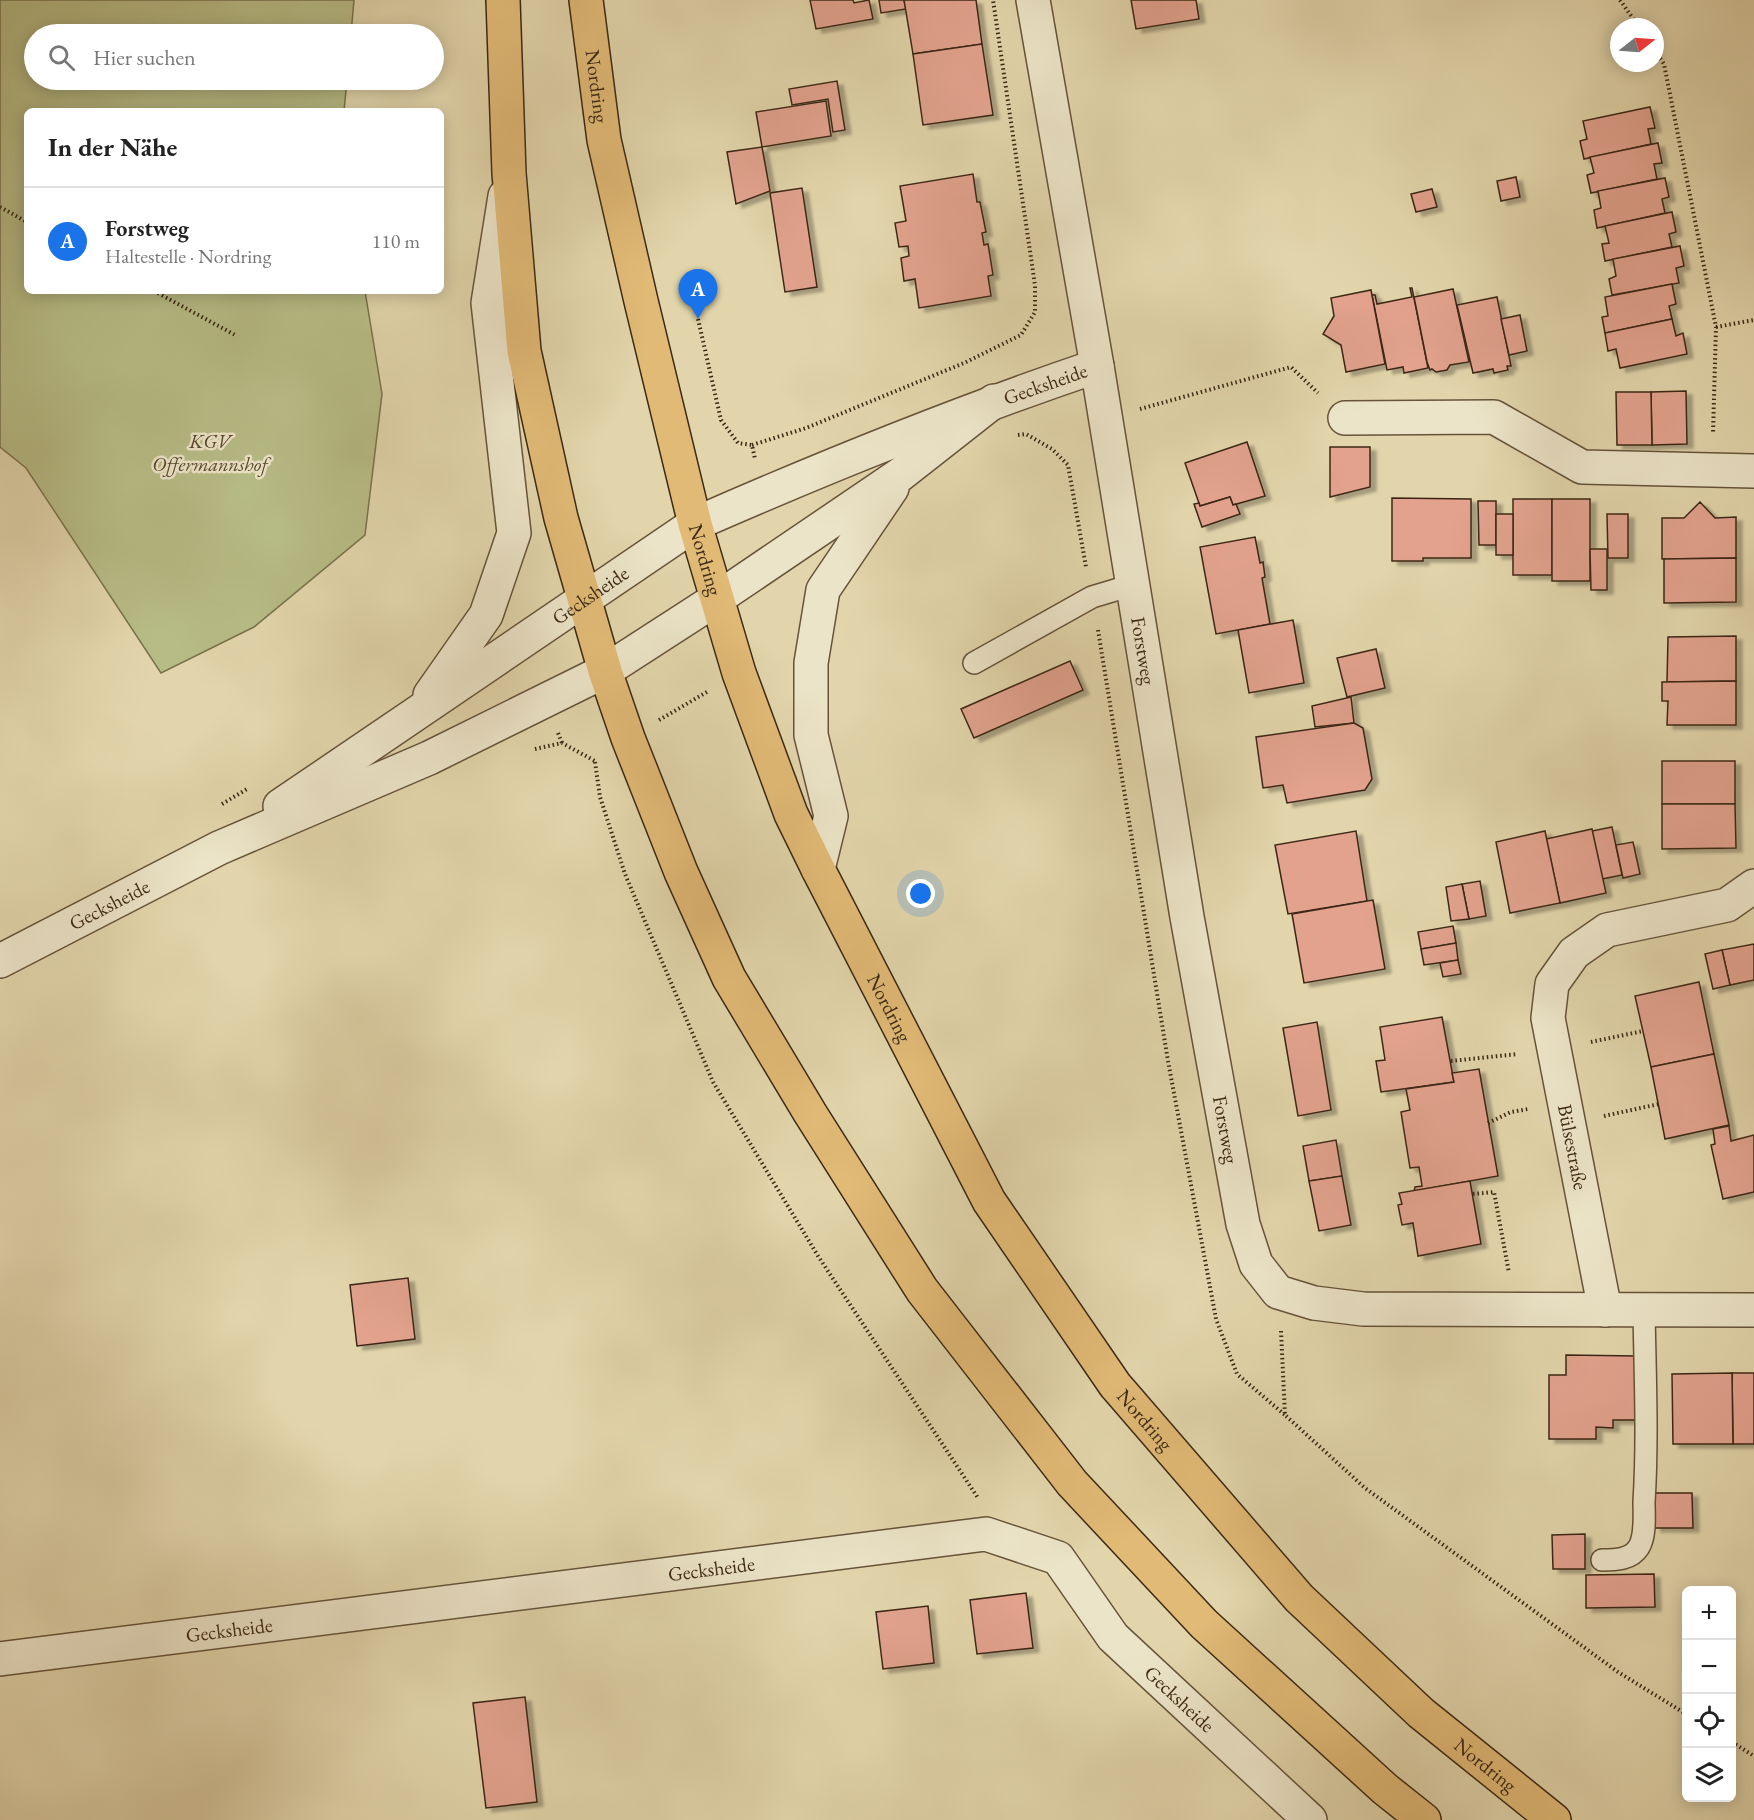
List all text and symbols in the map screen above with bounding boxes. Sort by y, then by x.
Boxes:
north arrow [1610,18,1664,72]
search box [24,24,444,90]
icon: search [45,41,78,74]
text: Hier suchen [93,43,196,72]
street label: Nordring [580,48,615,125]
text: In der Nähe [48,130,177,164]
text: Forstweg [105,214,189,243]
text: A [60,228,75,254]
text: 110 m [372,228,420,254]
text: Haltestelle · Nordring [105,243,271,269]
pin: A [678,270,718,319]
street label: Gecksheide [1000,357,1091,411]
park label: KGV Offermannshof [152,428,272,477]
street label: Nordring [683,521,728,599]
street label: Gecksheide [547,560,634,630]
street label: Forstweg [1125,615,1162,687]
street label: Gecksheide [65,873,154,936]
your location [906,879,935,908]
street label: Nordring [861,969,918,1047]
street label: Forstweg [1207,1094,1245,1166]
street label: Bülsestraße [1552,1102,1594,1192]
street label: Nordring [1111,1383,1179,1456]
street label: Gecksheide [666,1550,756,1587]
map controls [1682,1586,1736,1802]
button: + [1682,1586,1736,1640]
street label: Gecksheide [184,1612,274,1648]
button: − [1682,1640,1736,1694]
street label: Gecksheide [1139,1660,1221,1738]
button: locate [1682,1694,1736,1748]
street label: Nordring [1449,1732,1522,1798]
button: layers [1682,1748,1736,1802]

